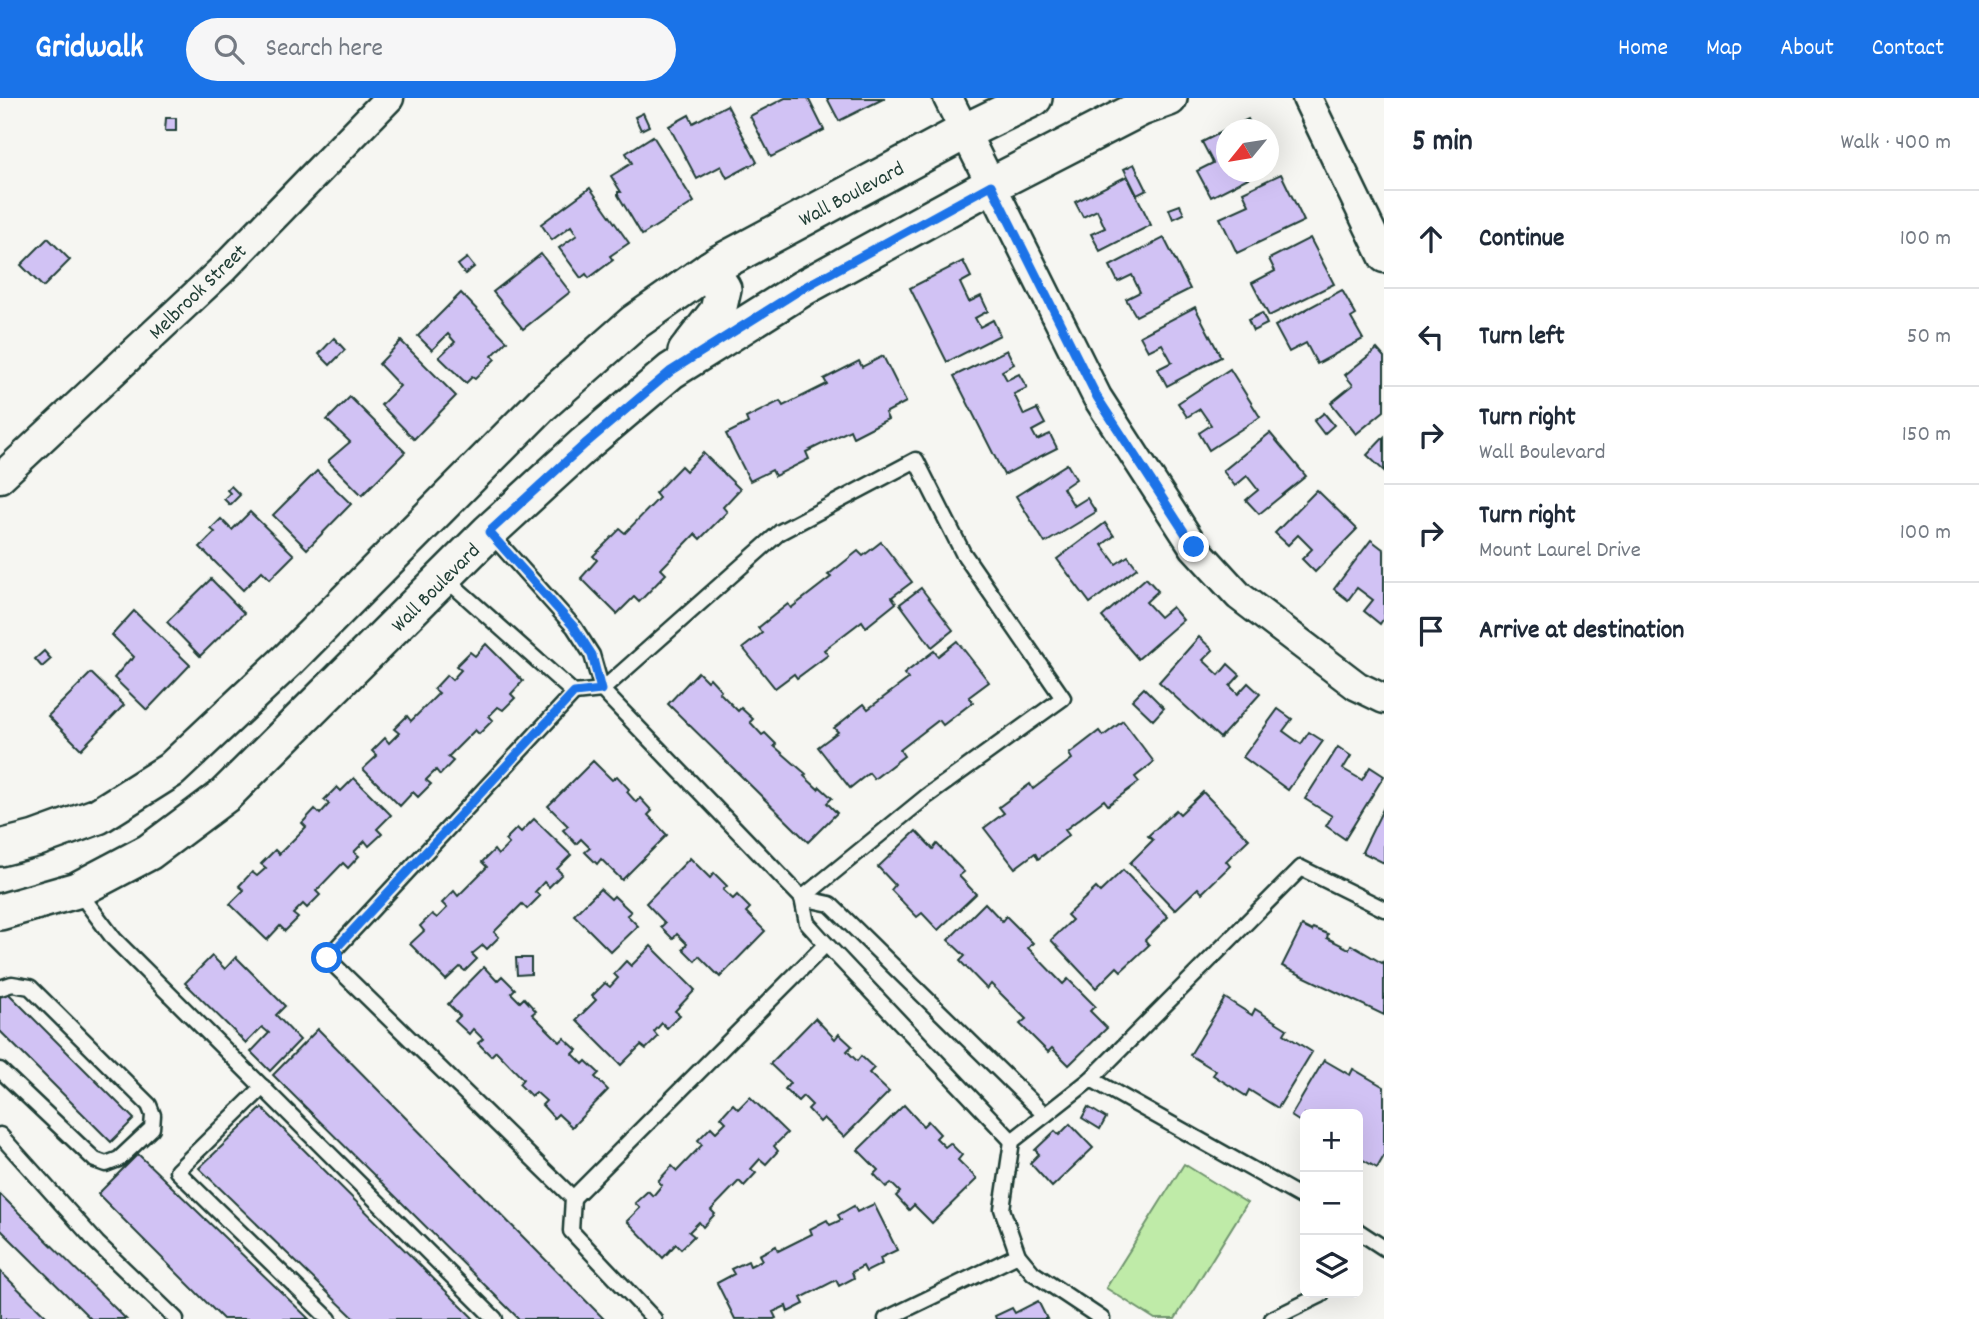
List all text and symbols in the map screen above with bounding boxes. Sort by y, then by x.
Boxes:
search box [186,18,676,81]
text: Gridwalk [35,26,144,73]
icon: search [210,30,248,68]
text: Search here [266,31,383,68]
text: Home [1618,32,1668,66]
text: Map [1706,32,1742,66]
text: About [1780,32,1834,66]
text: Contact [1872,32,1944,66]
north arrow [1216,119,1279,182]
text: 5 min [1412,122,1473,165]
text: Walk · 400 m [1841,127,1951,160]
street label: Wall Boulevard [794,155,910,236]
icon: ahead [1412,220,1450,258]
text: Continue [1479,221,1564,258]
text: 100 m [1900,223,1951,256]
street label: Melbrook Street [143,238,255,348]
icon: left [1412,318,1450,356]
text: Turn left [1479,319,1565,356]
text: 50 m [1907,321,1951,354]
text: Turn right [1479,400,1576,437]
icon: right [1412,416,1450,454]
text: 150 m [1902,419,1951,452]
text: Wall Boulevard [1479,437,1606,470]
text: Turn right [1479,498,1576,535]
icon: right [1412,514,1450,552]
text: 100 m [1900,517,1951,550]
route end [1178,531,1209,562]
text: Mount Laurel Drive [1479,535,1641,568]
street label: Wall Boulevard [386,538,489,641]
icon: arrive [1412,612,1450,650]
text: Arrive at destination [1479,613,1684,650]
route start [311,942,342,973]
map controls [1300,1109,1363,1298]
button: + [1300,1109,1363,1172]
button: − [1300,1172,1363,1235]
button: layers [1300,1235,1363,1298]

